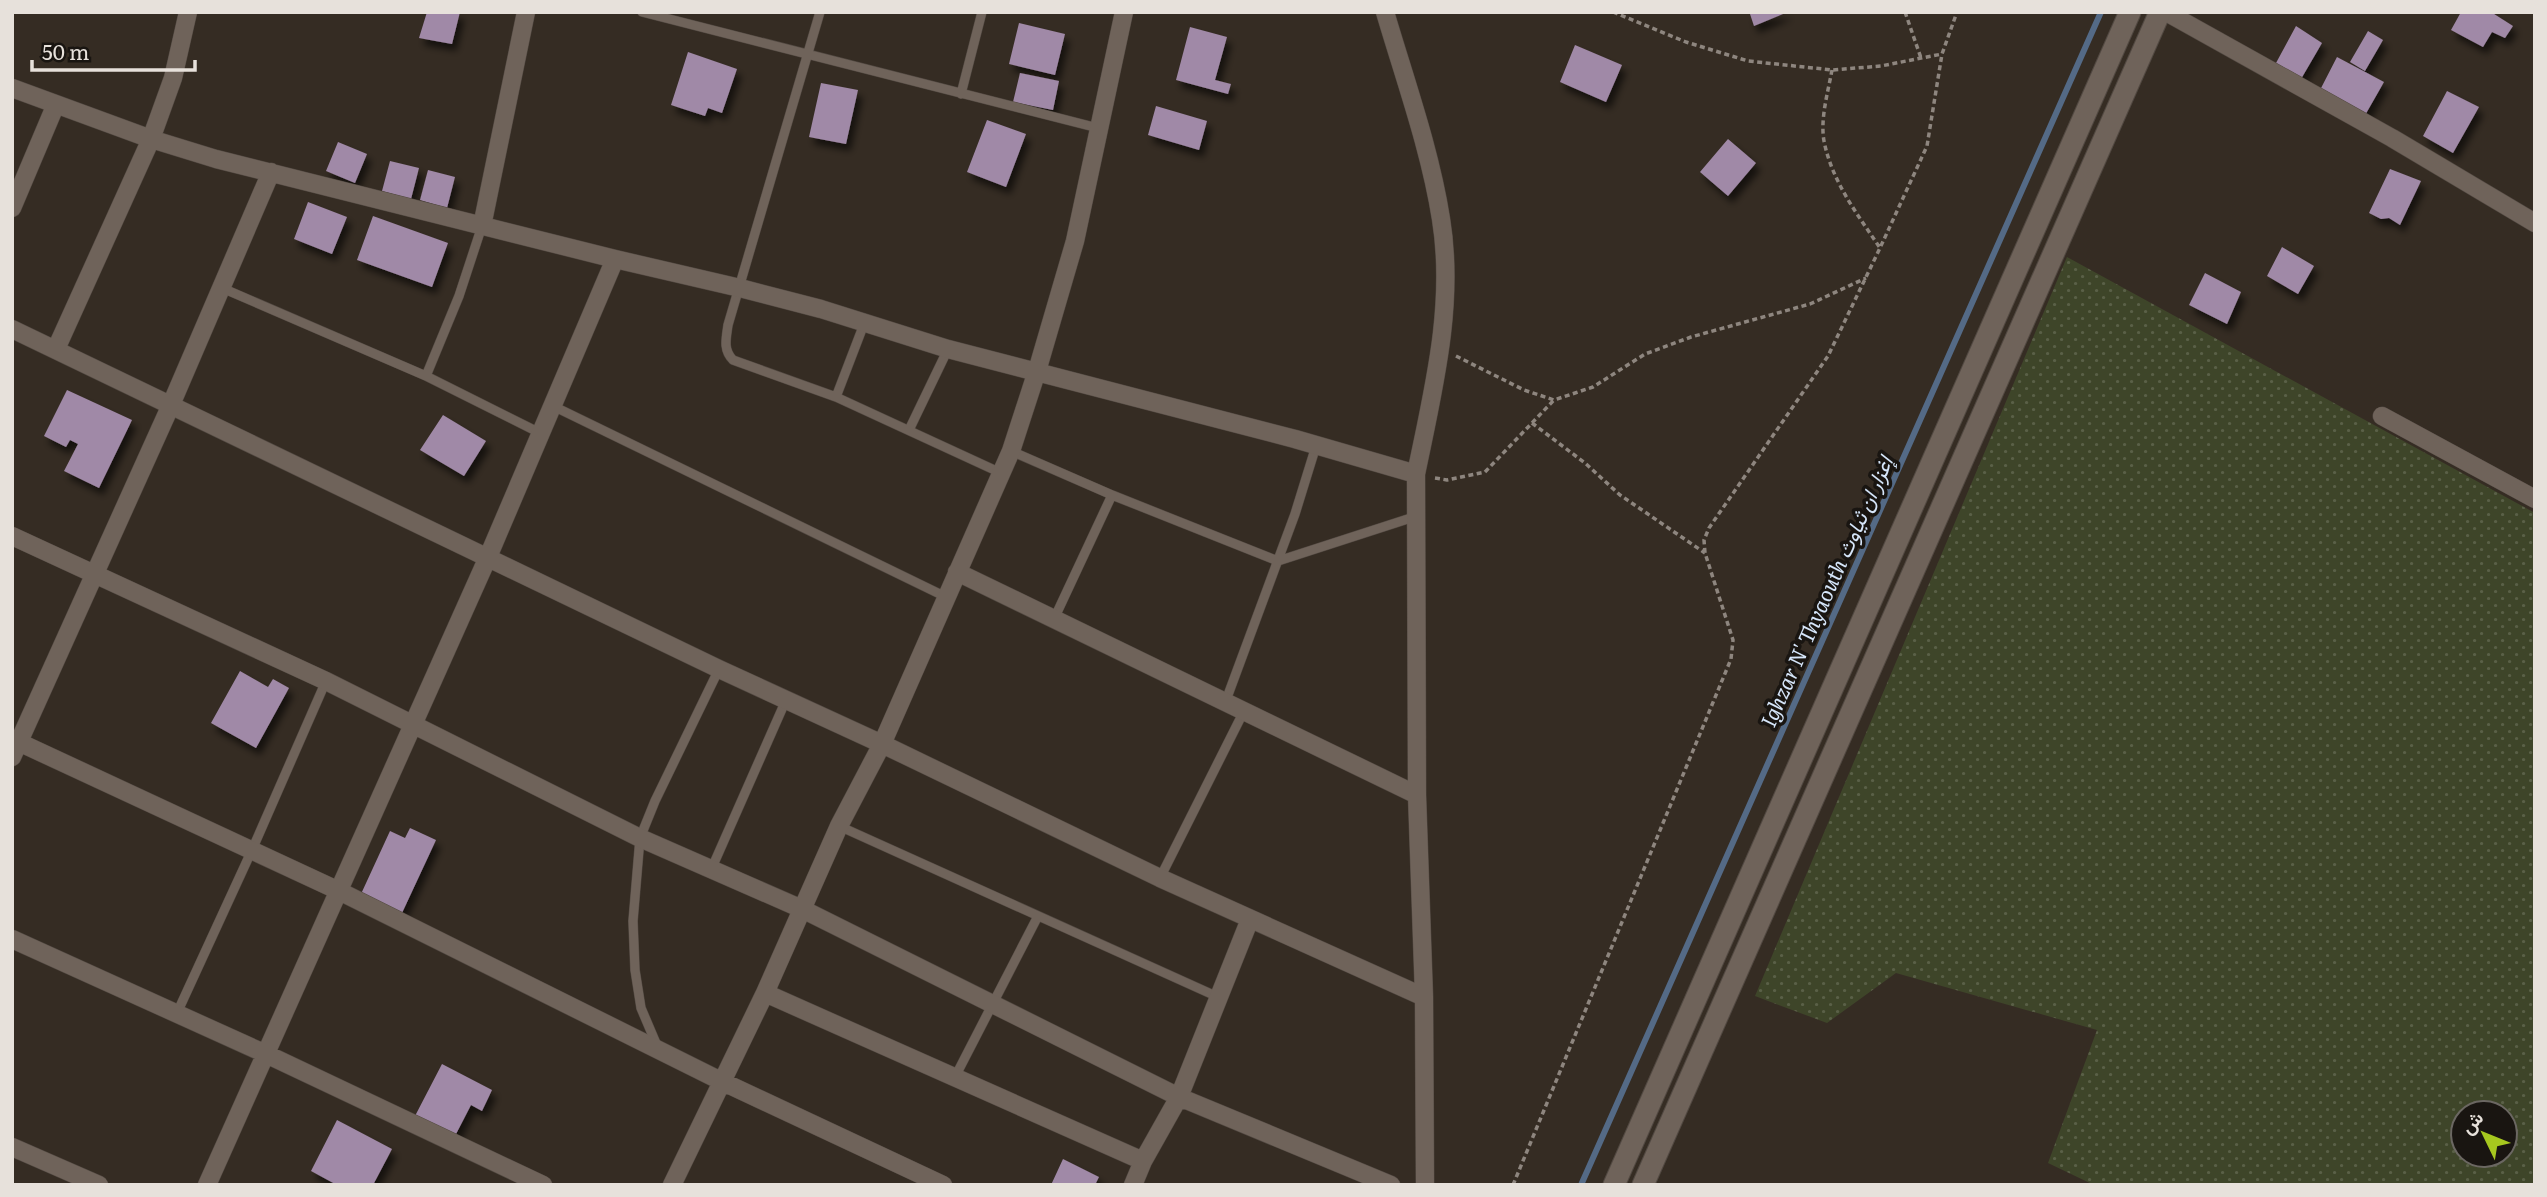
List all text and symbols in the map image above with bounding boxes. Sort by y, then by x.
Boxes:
scale bar [32,28,194,72]
text: 50 m [42,35,89,66]
water label: Ighzar N' Thyaouth إغزار ان ثياوث [1751,449,1901,732]
north arrow [2449,1099,2519,1169]
text: ش [2453,1104,2489,1140]

